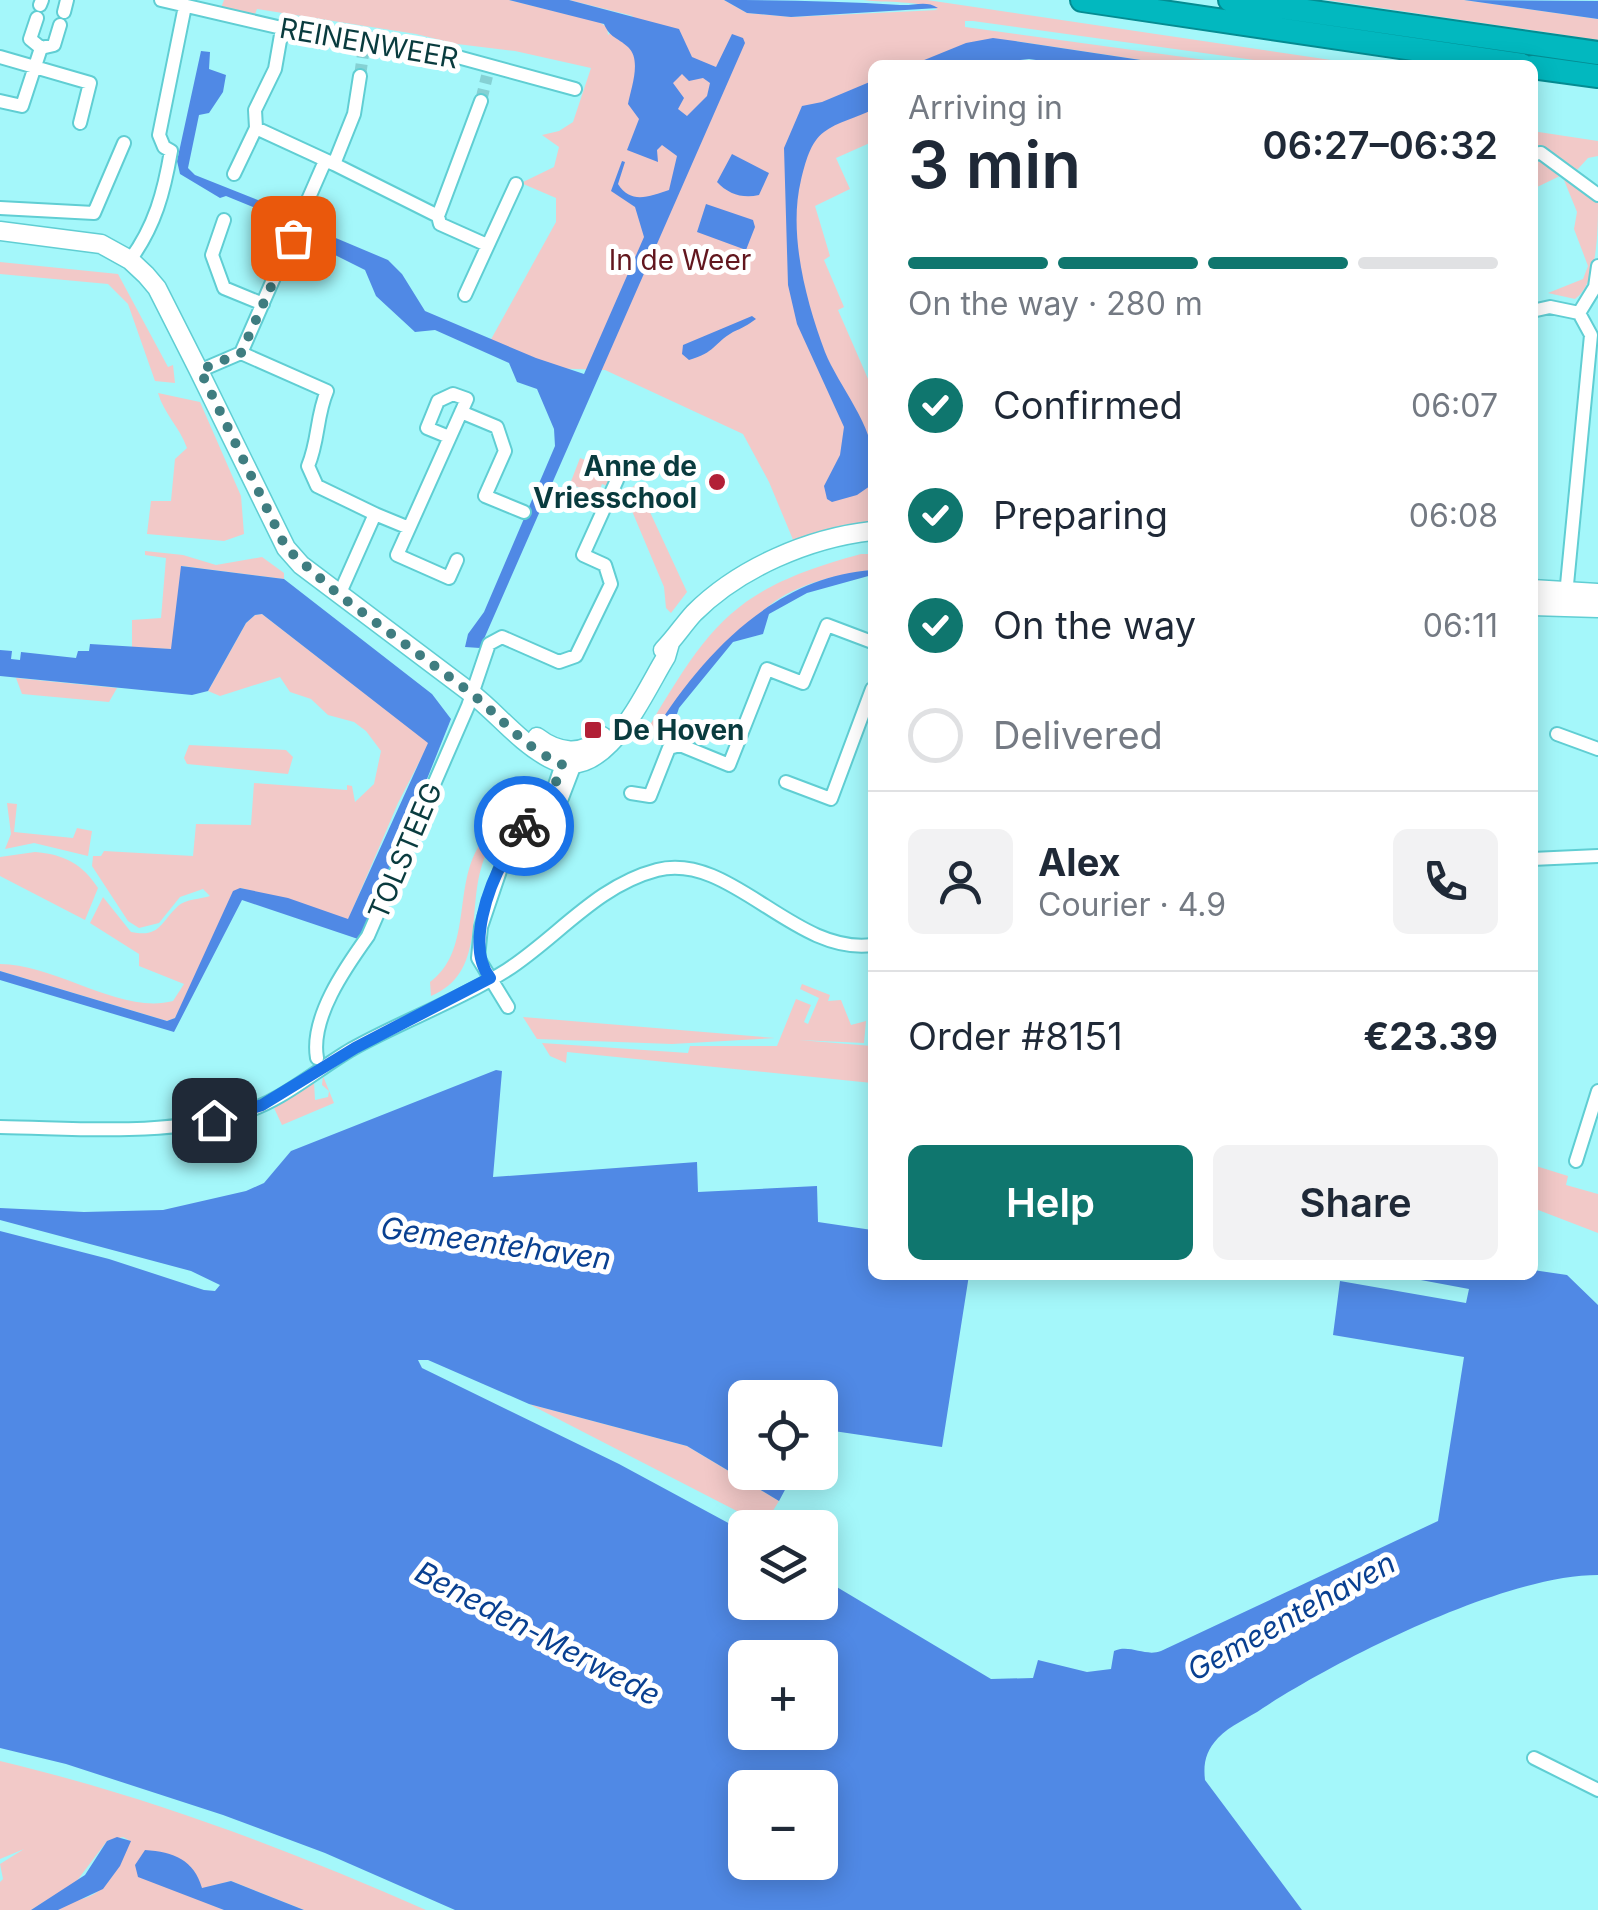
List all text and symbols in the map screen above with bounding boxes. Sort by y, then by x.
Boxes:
street label: REINENWEER [277,11,461,75]
text: Arriving in [908,88,1063,127]
text: 06:27–06:32 [1263,122,1498,168]
text: 3 min [908,125,1081,204]
pin [251,196,336,281]
icon: bag [266,211,321,266]
park label: In de Weer [609,243,751,277]
text: On the way · 280 m [908,284,1203,323]
icon: check [908,378,963,433]
text: Confirmed [993,382,1183,428]
text: 06:07 [1411,386,1498,425]
place label: Anne de Vriesschool [533,449,697,515]
marker: Anne de Vriesschool [706,471,728,493]
icon: check [908,488,963,543]
text: Preparing [993,492,1168,538]
text: 06:08 [1409,496,1498,535]
icon: check [908,598,963,653]
text: On the way [993,602,1196,648]
text: 06:11 [1423,606,1498,645]
text: Delivered [993,712,1163,758]
place label: De Hoven [613,713,745,747]
marker: De Hoven [582,719,604,741]
courier [474,776,574,876]
street label: TOLSTEEG [361,778,449,924]
icon: bike [497,799,552,854]
button: person [908,829,1013,934]
button: phone [1393,829,1498,934]
text: Alex [1038,839,1121,885]
text: Courier · 4.9 [1038,885,1226,924]
text: Order #8151 [908,1013,1123,1059]
text: €23.39 [1363,1013,1498,1059]
pin [172,1078,257,1163]
icon: home [187,1093,242,1148]
button: Help [908,1145,1193,1260]
button: Share [1213,1145,1498,1260]
water label: Gemeentehaven [379,1209,613,1277]
map controls [728,1380,838,1880]
button: locate [728,1380,838,1490]
button: layers [728,1510,838,1620]
water label: Gemeentehaven [1181,1544,1401,1688]
water label: Beneden-Merwede [409,1553,667,1713]
button: + [728,1640,838,1750]
button: − [728,1770,838,1880]

